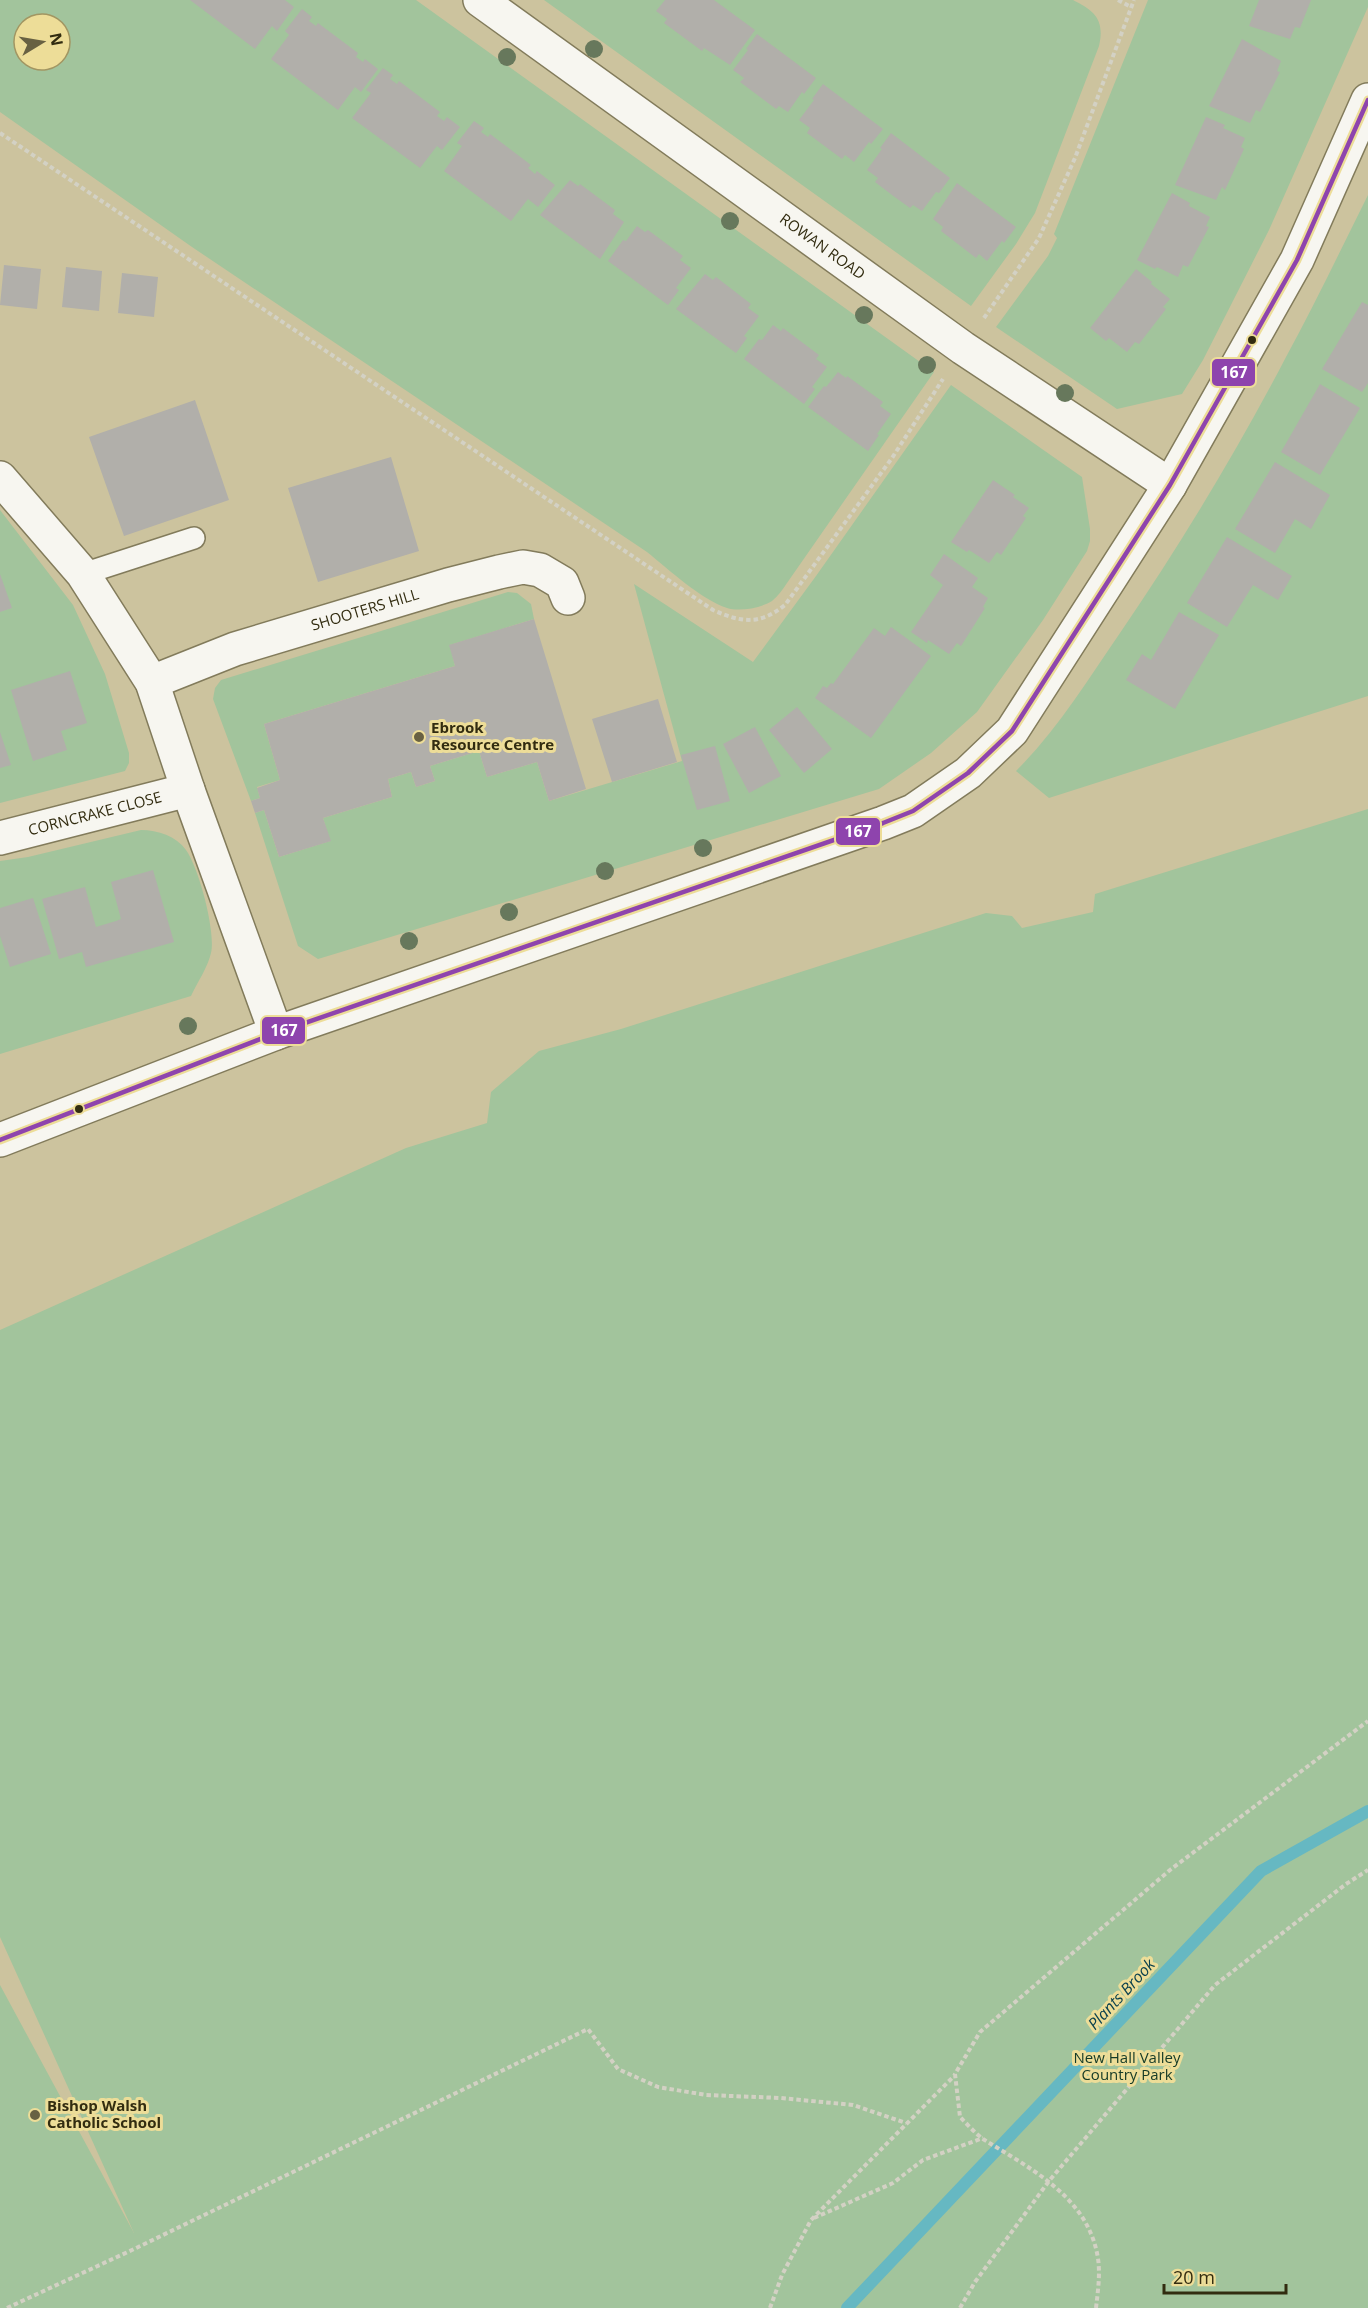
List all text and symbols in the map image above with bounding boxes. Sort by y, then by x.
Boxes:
north arrow [12,12,72,72]
text: N [45,31,69,48]
street label: ROWAN ROAD [776,208,870,283]
unlabelled marker [1246,334,1258,346]
line badge: 167 [1211,358,1256,387]
text: 167 [1220,361,1248,383]
street label: SHOOTERS HILL [308,583,421,635]
place label: Ebrook Resource Centre [431,717,554,754]
marker: Ebrook Resource Centre [412,730,426,744]
street label: CORNCRAKE CLOSE [26,786,163,839]
line badge: 167 [835,817,881,846]
text: 167 [844,820,872,842]
line badge: 167 [261,1016,306,1045]
text: 167 [270,1019,298,1041]
unlabelled marker [73,1103,85,1115]
water label: Plants Brook [1082,1953,1160,2034]
park label: New Hall Valley Country Park [1074,2047,1181,2084]
place label: Bishop Walsh Catholic School [47,2095,161,2132]
marker: Bishop Walsh Catholic School [28,2108,42,2122]
scale bar [1164,2257,1286,2295]
text: 20 m [1173,2265,1215,2289]

